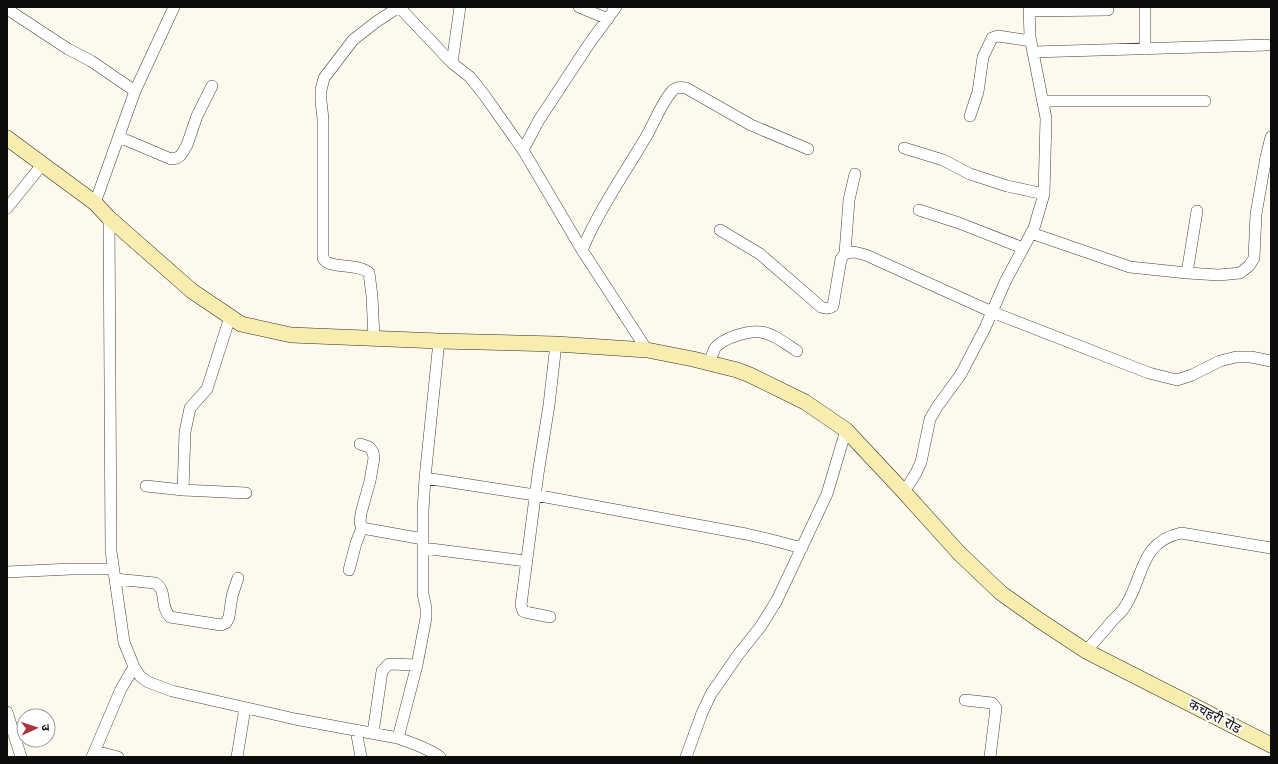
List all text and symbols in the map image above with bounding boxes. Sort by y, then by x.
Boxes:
street label: कचहरी रोड [1185,696,1244,739]
north arrow [16,708,56,748]
text: उ [38,724,52,732]

